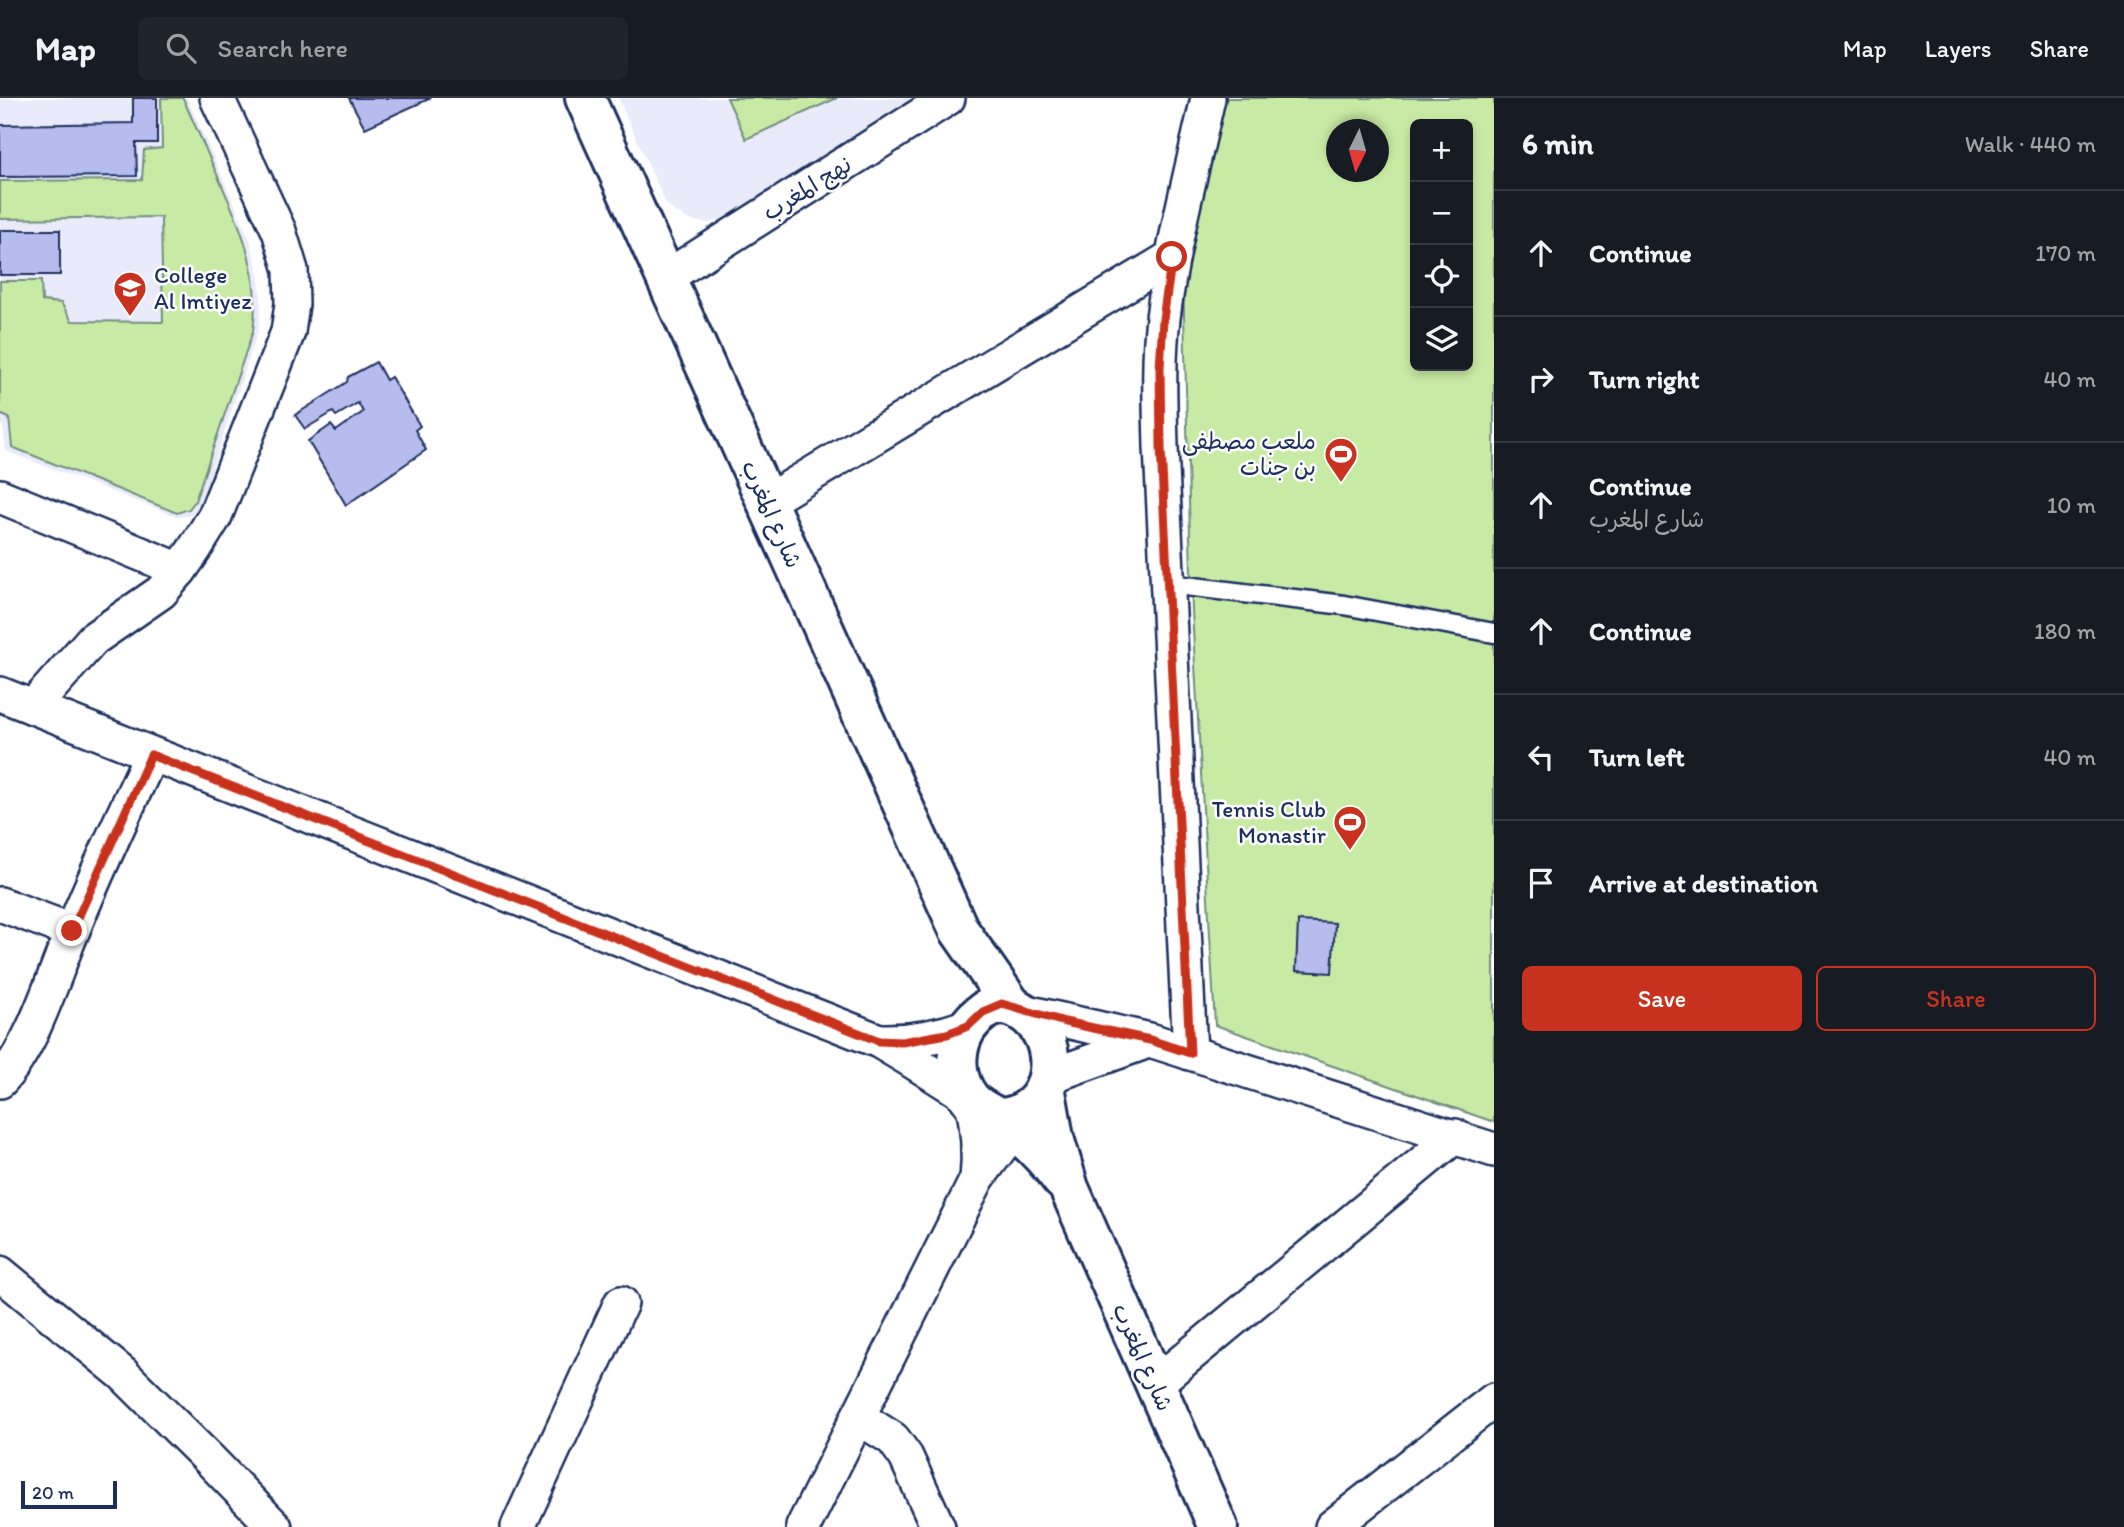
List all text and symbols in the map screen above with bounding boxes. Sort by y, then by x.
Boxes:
search box [138,17,628,80]
text: Map [35,29,96,68]
icon: search [162,29,200,67]
text: Search here [218,32,348,64]
text: Map [1843,34,1887,63]
text: Layers [1925,34,1992,63]
text: Share [2030,34,2089,63]
north arrow [1326,119,1389,182]
map controls [1410,119,1473,371]
button: + [1410,119,1473,182]
text: 6 min [1522,125,1594,162]
text: Walk · 440 m [1965,130,2096,158]
street label: نهج المغرب [757,150,858,228]
button: − [1410,182,1473,245]
icon: ahead [1522,234,1560,272]
text: Continue [1589,237,1692,269]
text: 170 m [2035,239,2096,267]
route start [1156,241,1187,272]
button: locate [1410,245,1473,308]
place label: College Al Imtiyez [154,261,252,315]
school or university icon: College Al Imtiyez [111,269,149,318]
button: layers [1410,308,1473,371]
icon: right [1522,360,1560,398]
text: Turn right [1589,363,1700,395]
text: 40 m [2043,365,2096,393]
place label: ملعب مصطفى بن جنات [1182,427,1316,481]
sports icon: ملعب مصطفى بن جنات [1322,435,1360,484]
street label: شارع المغرب [734,456,808,573]
text: Continue [1589,470,1692,502]
icon: ahead [1522,486,1560,524]
text: 10 m [2047,491,2096,519]
text: شارع المغرب [1589,505,1704,533]
icon: ahead [1522,612,1560,650]
text: Continue [1589,615,1692,647]
text: 180 m [2034,617,2096,645]
icon: left [1522,738,1560,776]
text: Turn left [1589,741,1685,773]
text: 40 m [2043,743,2096,771]
place label: Tennis Club Monastir [1212,795,1326,849]
sports icon: Tennis Club Monastir [1331,803,1369,852]
icon: arrive [1522,864,1560,902]
text: Arrive at destination [1589,867,1818,899]
route end [56,915,87,946]
button: Save [1522,966,1802,1031]
button: Share [1816,966,2096,1031]
street label: شارع المغرب [1105,1299,1179,1416]
scale bar [21,1478,117,1510]
text: 20 m [32,1481,74,1504]

